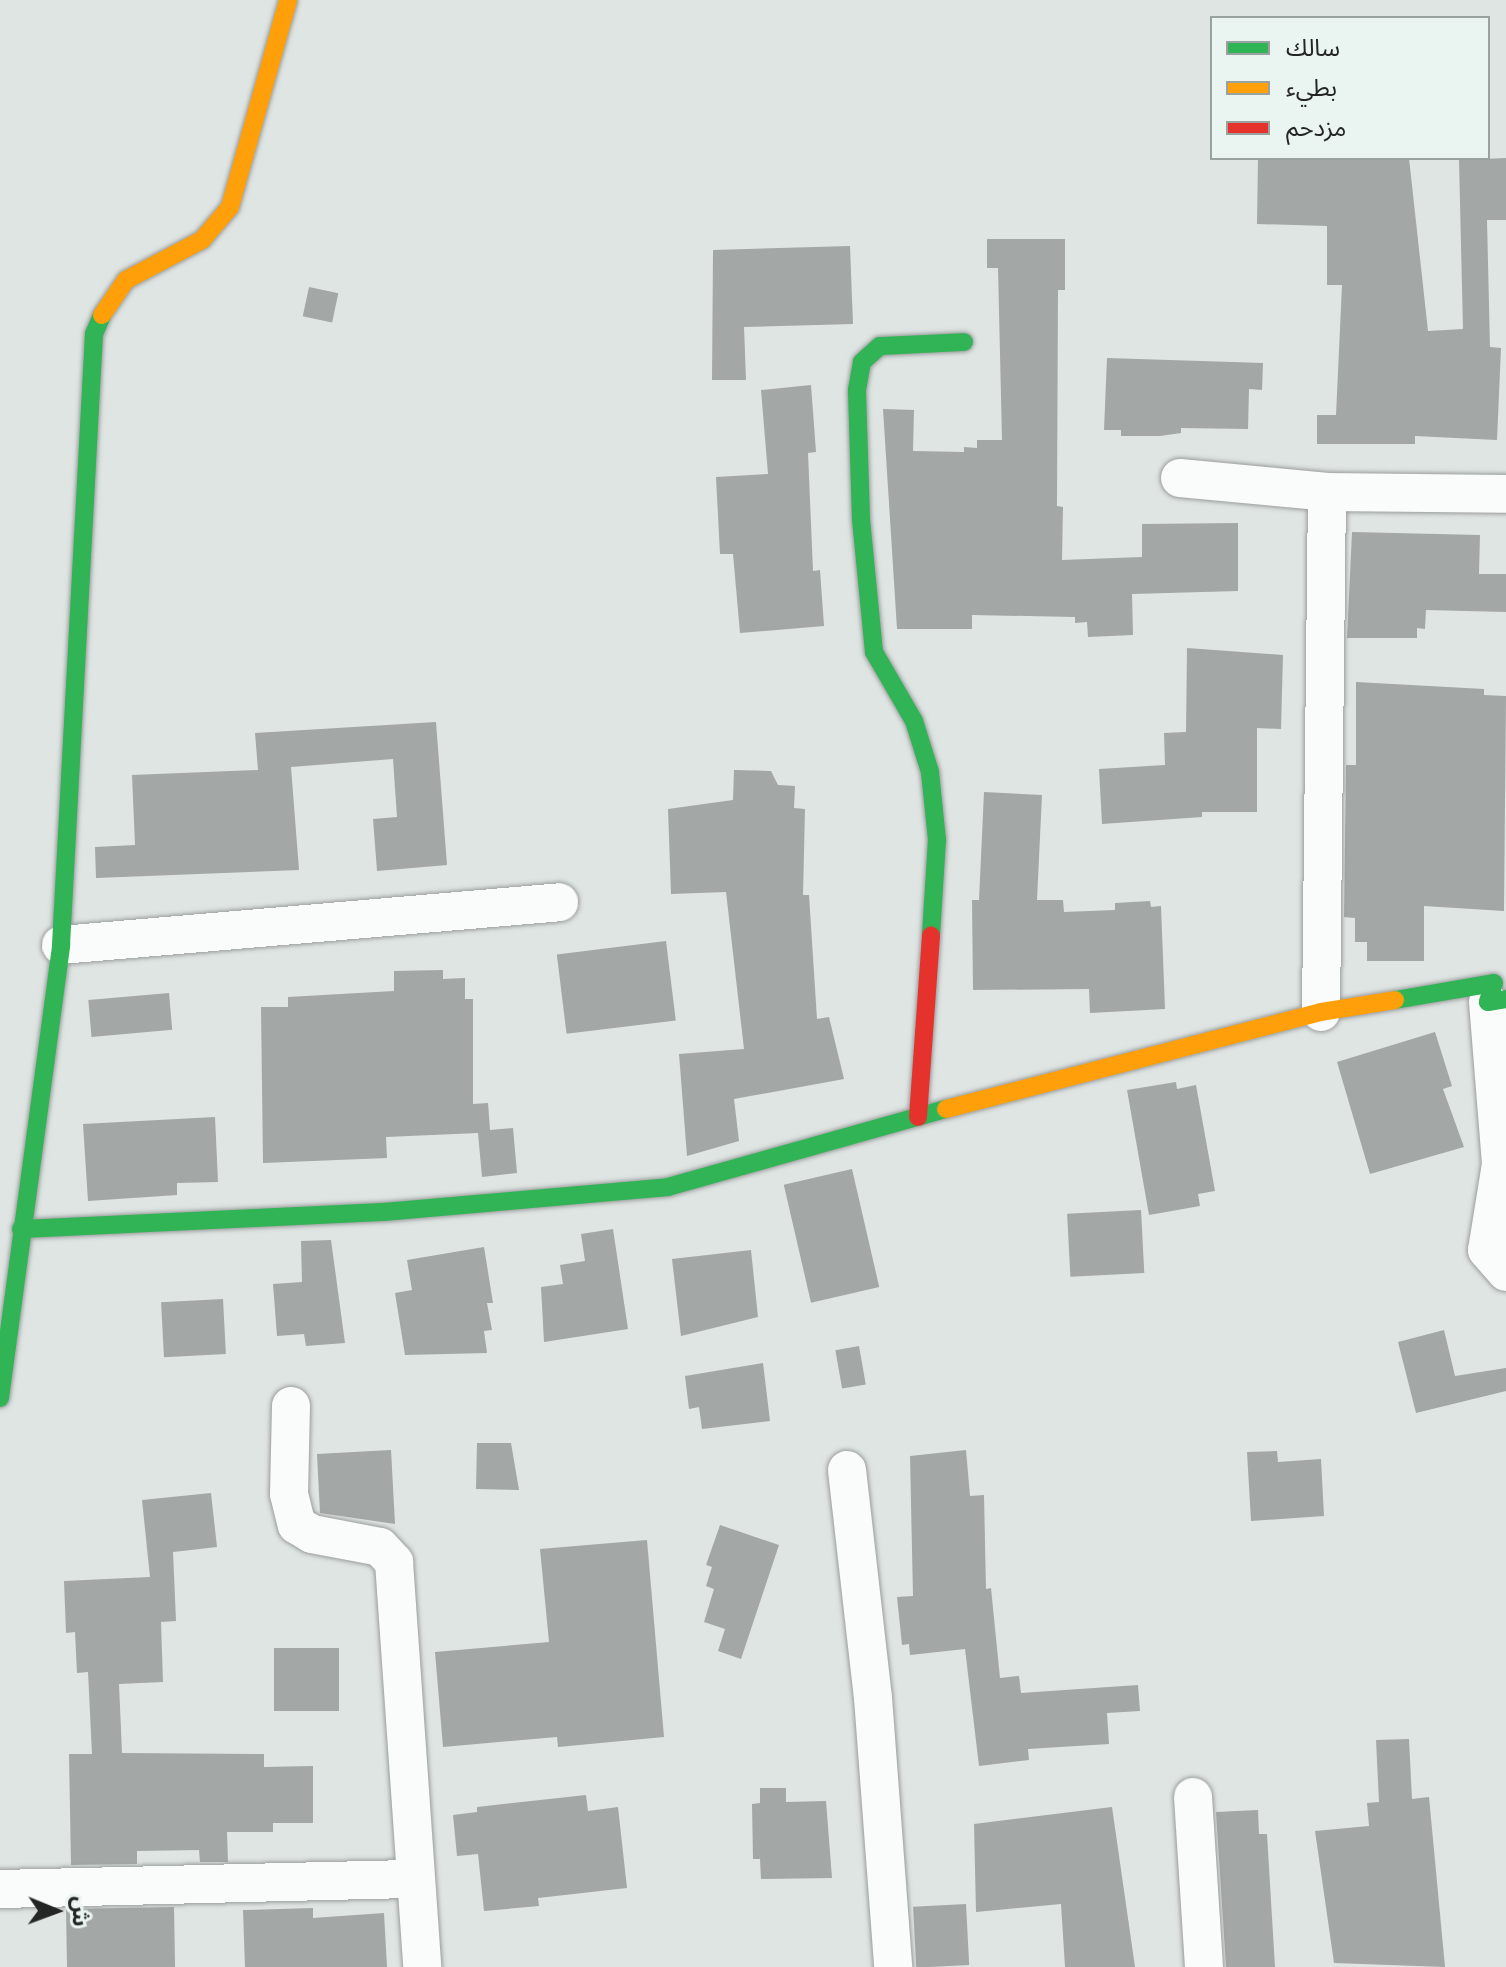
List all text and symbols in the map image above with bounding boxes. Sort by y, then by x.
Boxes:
legend [1210,16,1490,160]
text: سالك [1286,31,1340,64]
text: بطيء [1286,71,1337,104]
text: مزدحم [1286,111,1346,144]
north arrow [16,1871,96,1951]
text: ش [65,1896,96,1927]

